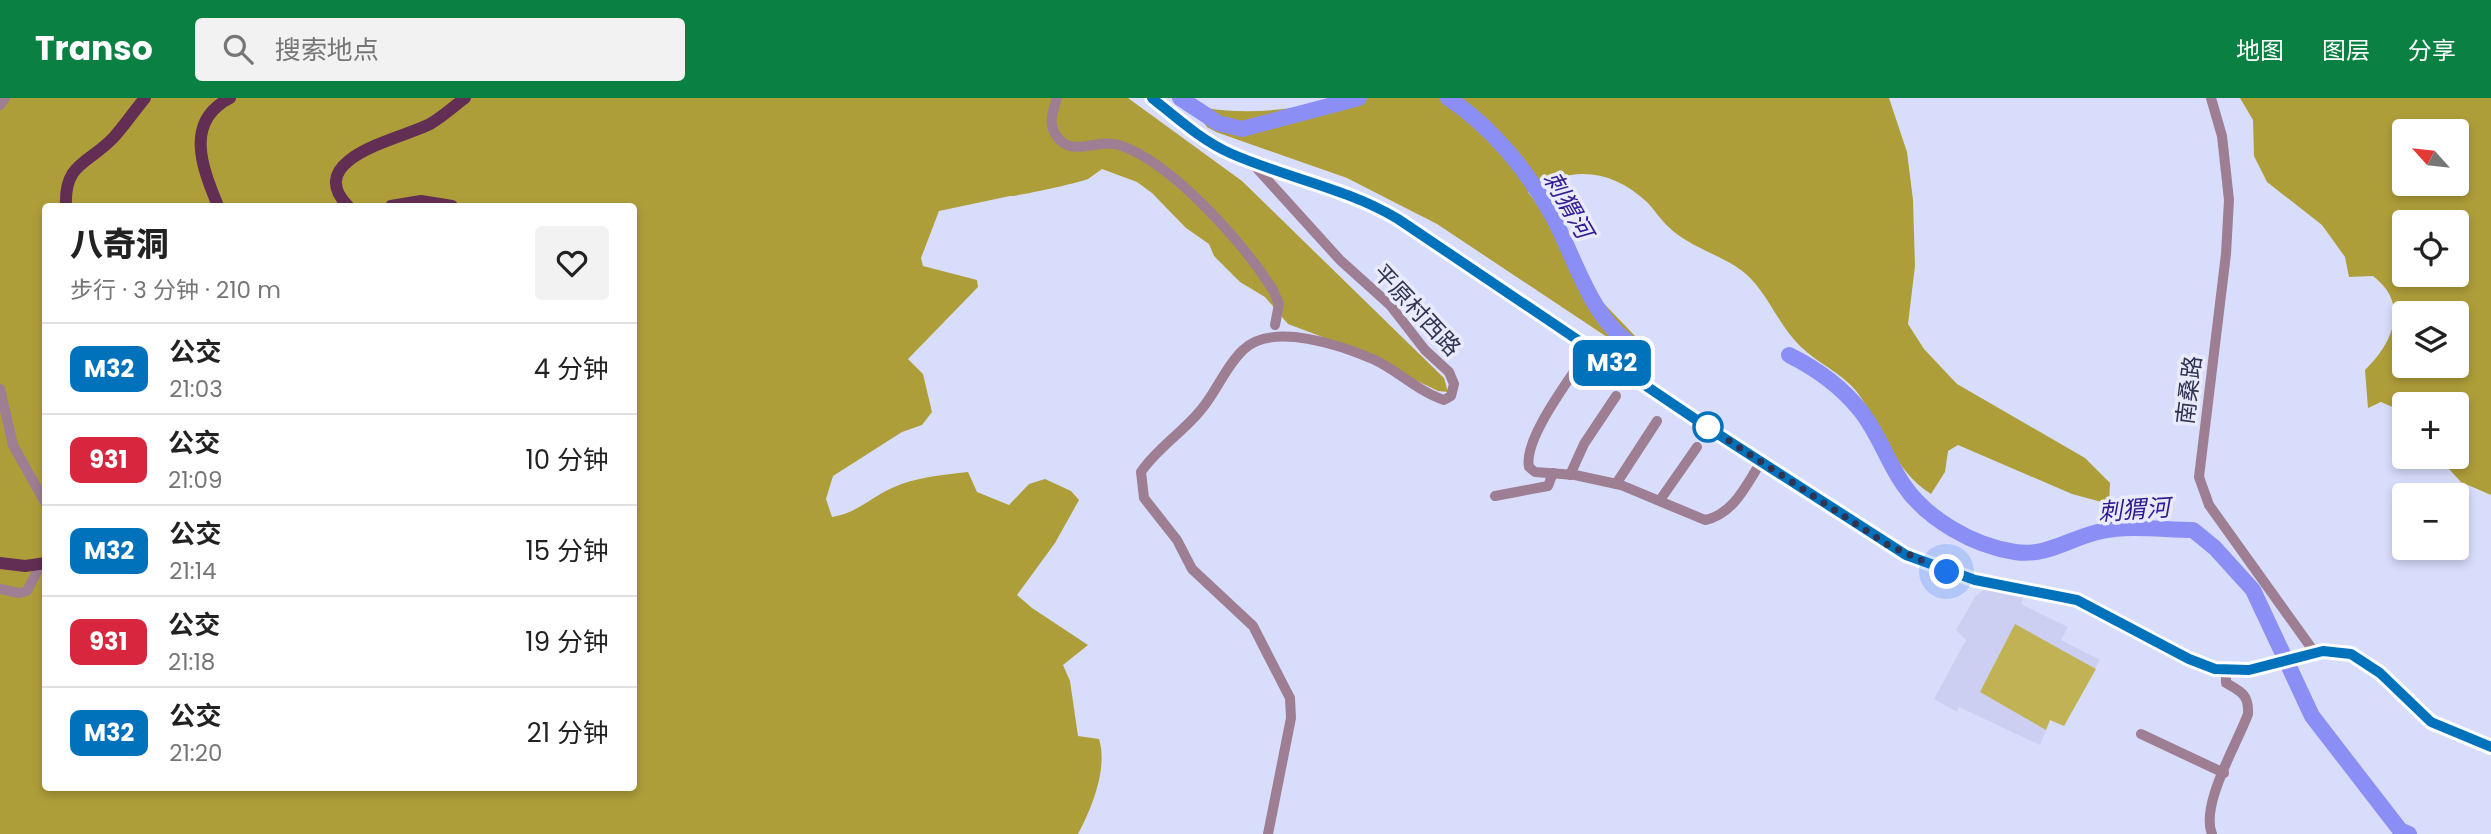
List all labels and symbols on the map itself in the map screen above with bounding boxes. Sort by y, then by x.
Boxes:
north arrow [2392,119,2469,196]
water label: 刺猬河 [1536,165,1603,248]
street label: 平原村西路 [1366,257,1468,363]
line badge: M32 [1572,340,1652,386]
street label: 南桑路 [2169,354,2209,426]
unlabelled marker [1693,412,1723,442]
water label: 刺猬河 [2097,490,2175,528]
your location [1929,554,1964,589]

